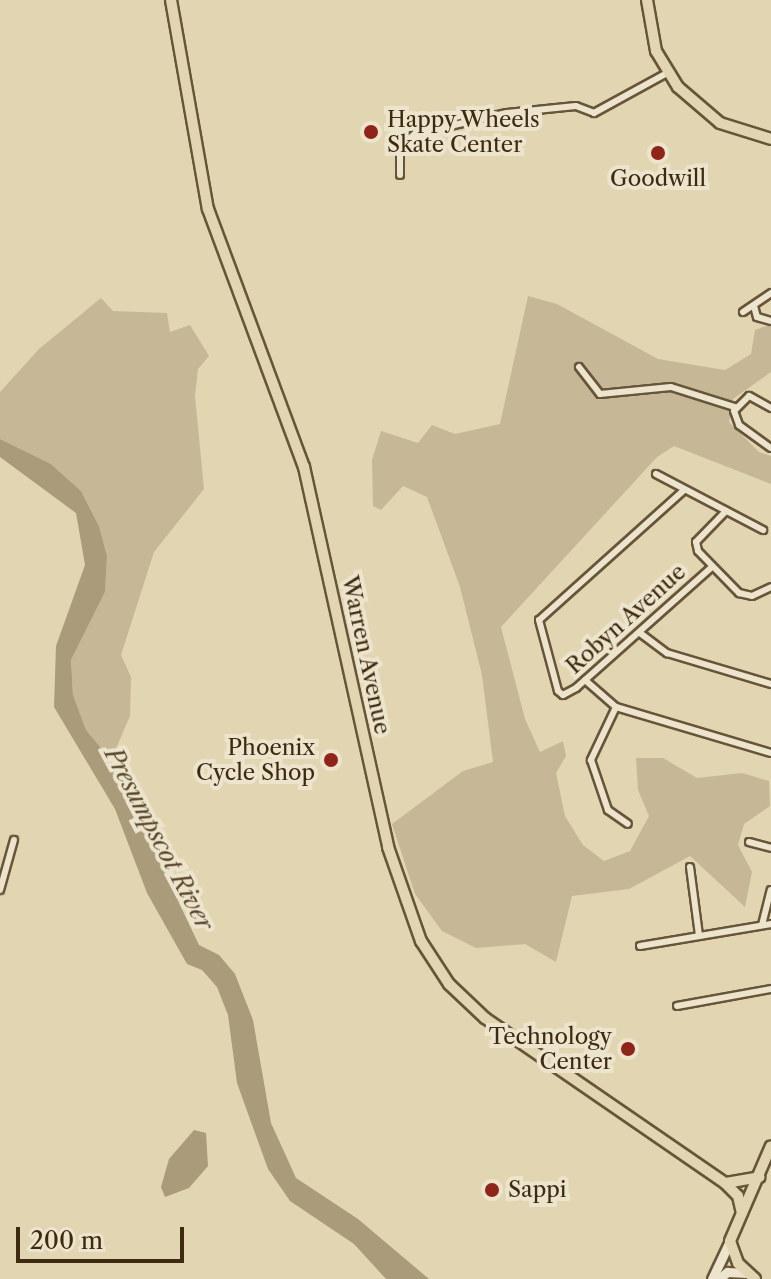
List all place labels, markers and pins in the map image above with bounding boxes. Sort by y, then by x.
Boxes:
place label: Happy Wheels Skate Center [387,106,541,158]
marker: Happy Wheels Skate Center [362,123,380,141]
marker: Goodwill [649,144,667,162]
place label: Goodwill [610,166,706,192]
place label: Phoenix Cycle Shop [196,734,315,786]
marker: Phoenix Cycle Shop [322,751,340,769]
place label: Technology Center [489,1023,612,1074]
marker: Technology Center [619,1040,637,1058]
place label: Sappi [508,1177,566,1203]
marker: Sappi [483,1181,501,1199]

